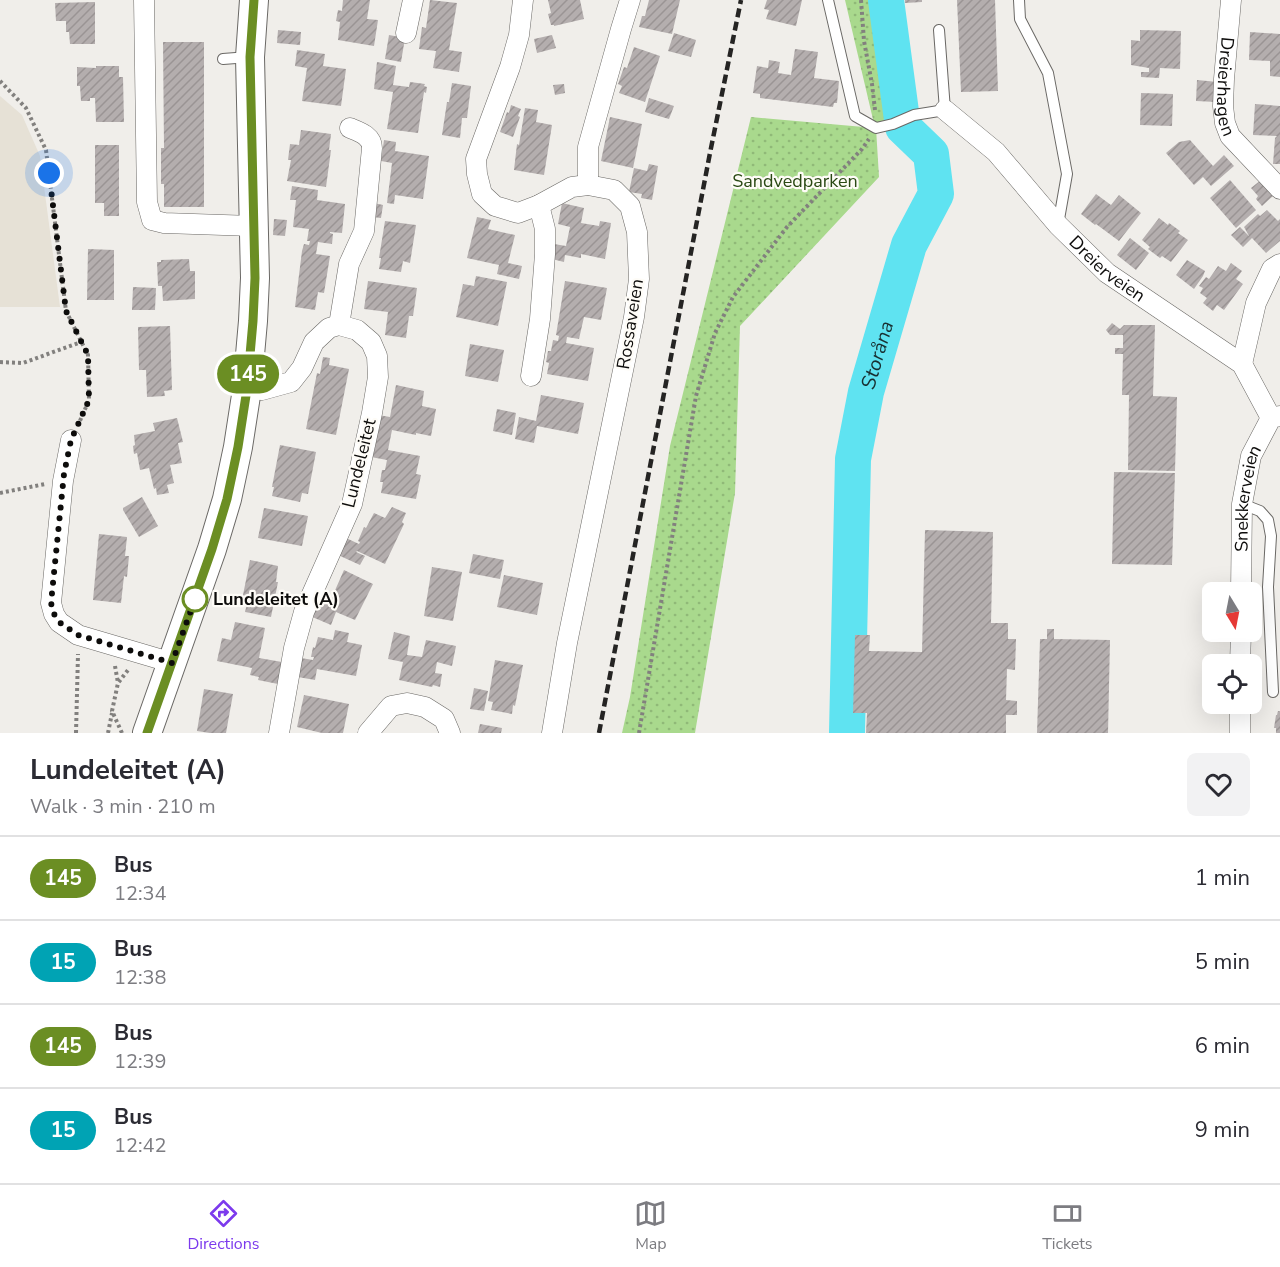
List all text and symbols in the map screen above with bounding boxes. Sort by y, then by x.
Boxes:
street label: Dreierhagen [1211,36,1241,140]
your location [34,158,64,188]
park label: Sandvedparken [732,169,858,193]
street label: Dreierveien [1064,230,1150,308]
street label: Rossaveien [611,277,649,371]
water label: Storåna [854,318,900,392]
line badge: 145 [214,354,282,394]
text: 145 [229,360,267,388]
street label: Lundeleitet [336,415,382,510]
street label: Snekkerveien [1229,441,1267,552]
north arrow [1202,582,1262,642]
map controls [1202,582,1262,714]
marker: Lundeleitet (A) [182,586,208,612]
place label: Lundeleitet (A) [213,587,339,611]
button: locate [1202,654,1262,714]
text: Lundeleitet (A) [30,751,226,789]
button: heart [1187,753,1250,816]
text: Walk · 3 min · 210 m [30,793,216,820]
text: Bus [114,850,153,880]
text: 1 min [1195,863,1250,893]
text: 145 [44,864,82,892]
text: 12:34 [114,880,167,907]
text: Bus [114,934,153,964]
text: 5 min [1195,947,1250,977]
text: 15 [50,948,76,976]
text: 12:38 [114,964,167,991]
text: Bus [114,1018,153,1048]
text: 6 min [1195,1031,1250,1061]
text: 145 [44,1032,82,1060]
text: 12:39 [114,1048,167,1075]
text: Bus [114,1102,153,1132]
text: 9 min [1195,1115,1250,1145]
text: 15 [50,1116,76,1144]
text: 12:42 [114,1132,167,1159]
tab: Directions [187,1197,260,1255]
tab: Map [634,1197,667,1255]
tab: Tickets [1042,1197,1093,1255]

